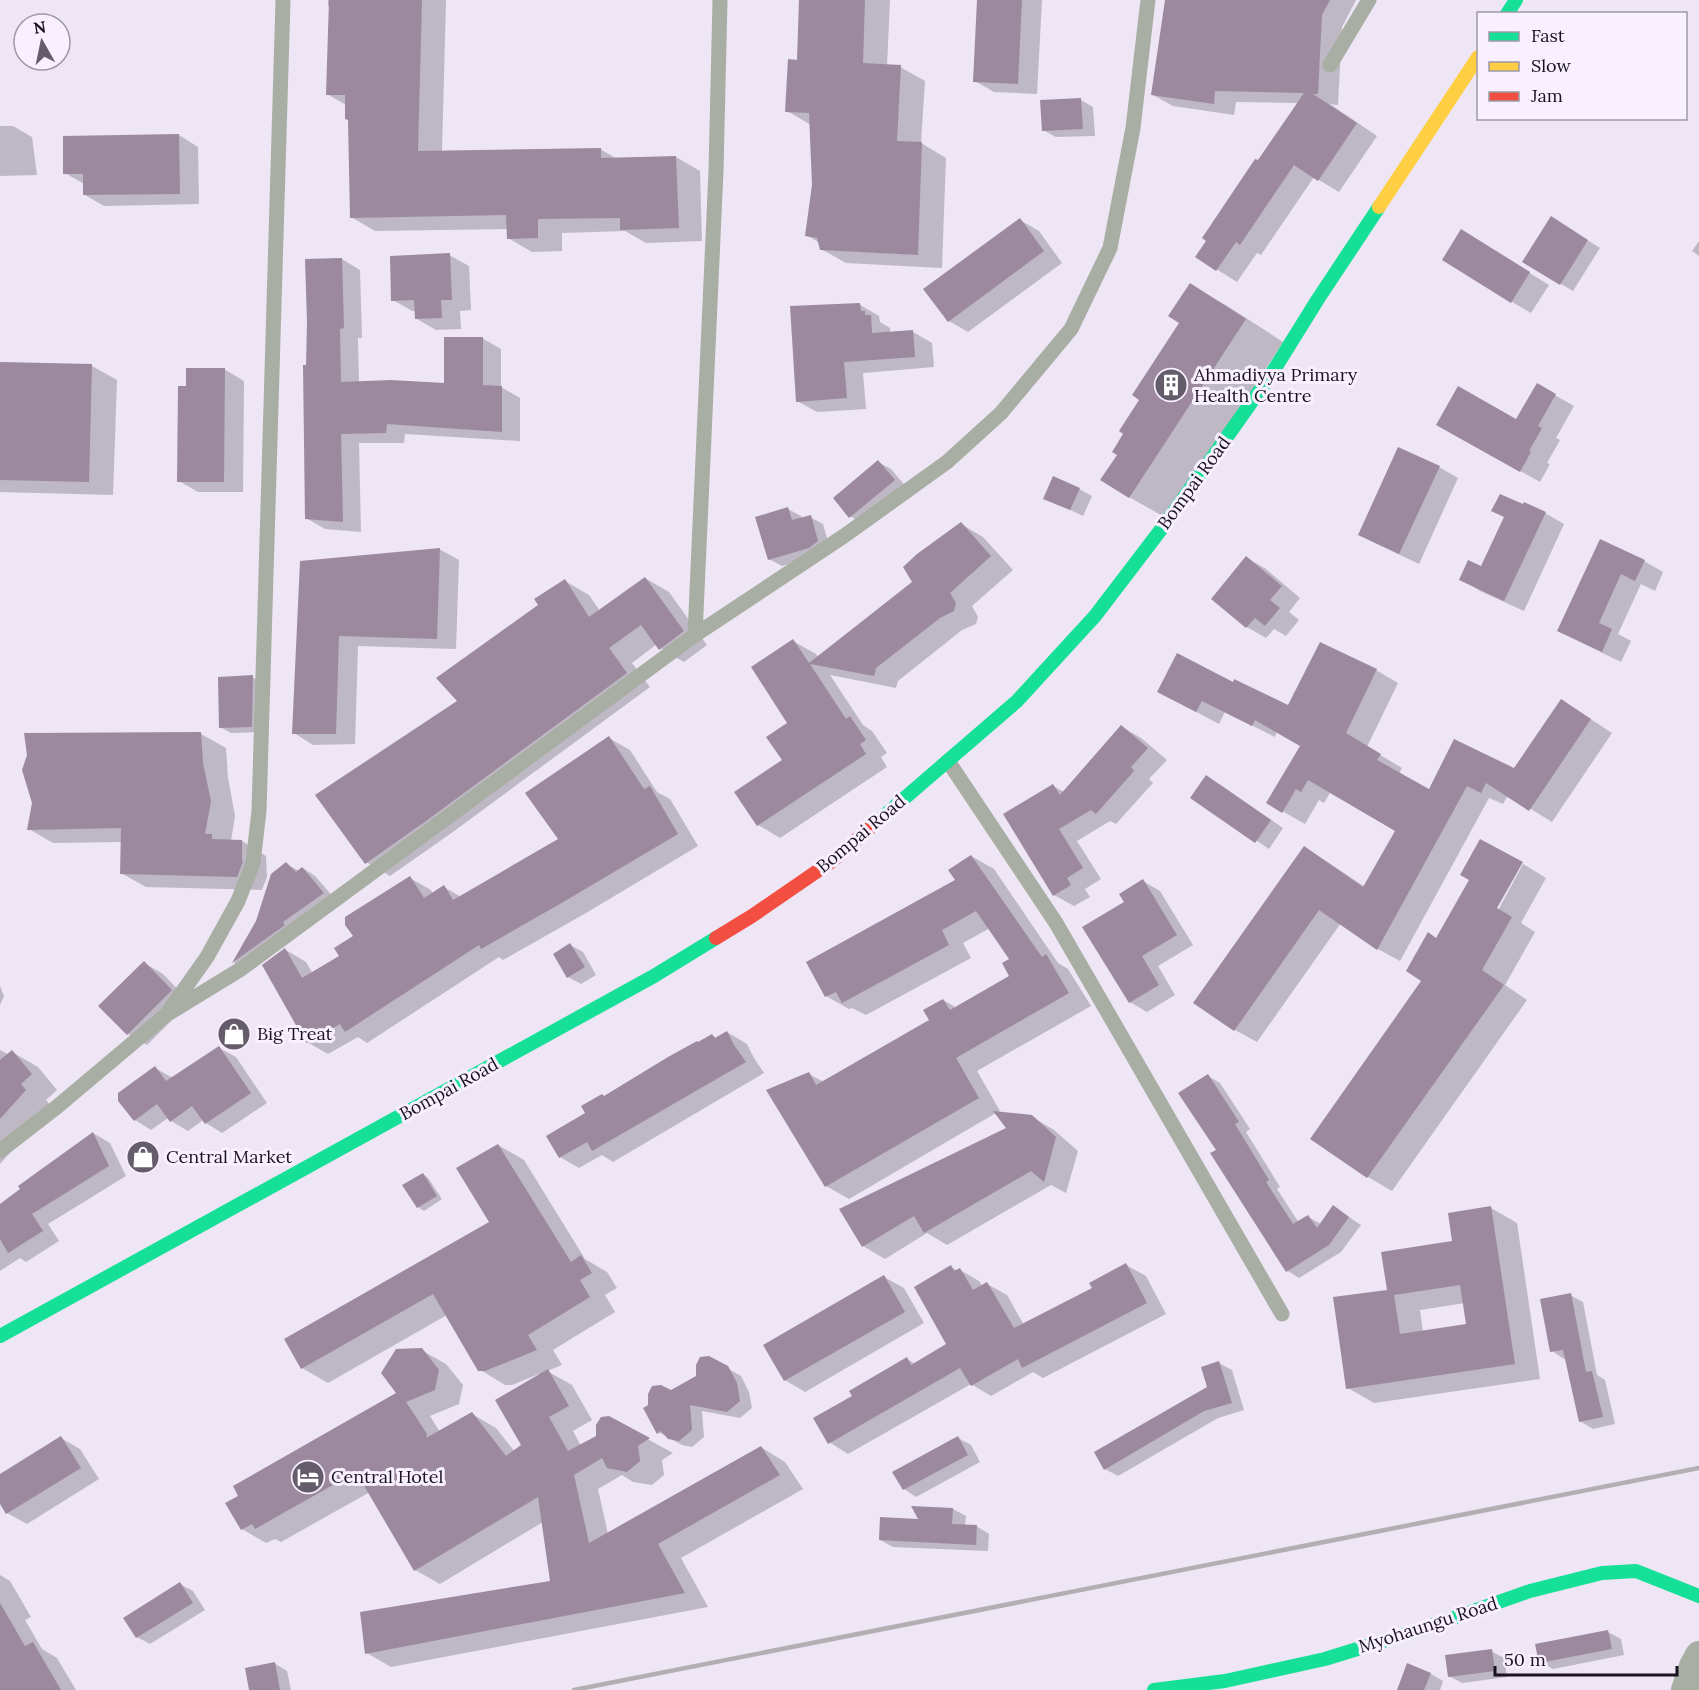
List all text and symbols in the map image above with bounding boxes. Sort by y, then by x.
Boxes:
north arrow [12,12,72,72]
legend [1477,12,1687,120]
text: N [32,16,47,38]
text: Fast [1531,24,1565,47]
text: Slow [1531,54,1571,77]
text: Jam [1530,84,1563,107]
place label: Ahmadiyya Primary Health Centre [1193,363,1358,407]
building icon: Ahmadiyya Primary Health Centre [1153,367,1189,403]
street label: Bompai Road [1152,432,1235,534]
street label: Bompai Road [811,789,910,878]
shop icon: Big Treat [216,1016,252,1052]
place label: Big Treat [257,1022,333,1045]
street label: Bompai Road [395,1052,502,1125]
shop icon: Central Market [125,1139,161,1175]
place label: Central Market [166,1145,292,1168]
hotel icon: Central Hotel [290,1459,326,1495]
place label: Central Hotel [331,1465,444,1488]
street label: Myohaungu Road [1355,1591,1501,1658]
scale bar [1495,1639,1676,1677]
text: 50 m [1504,1648,1546,1671]

